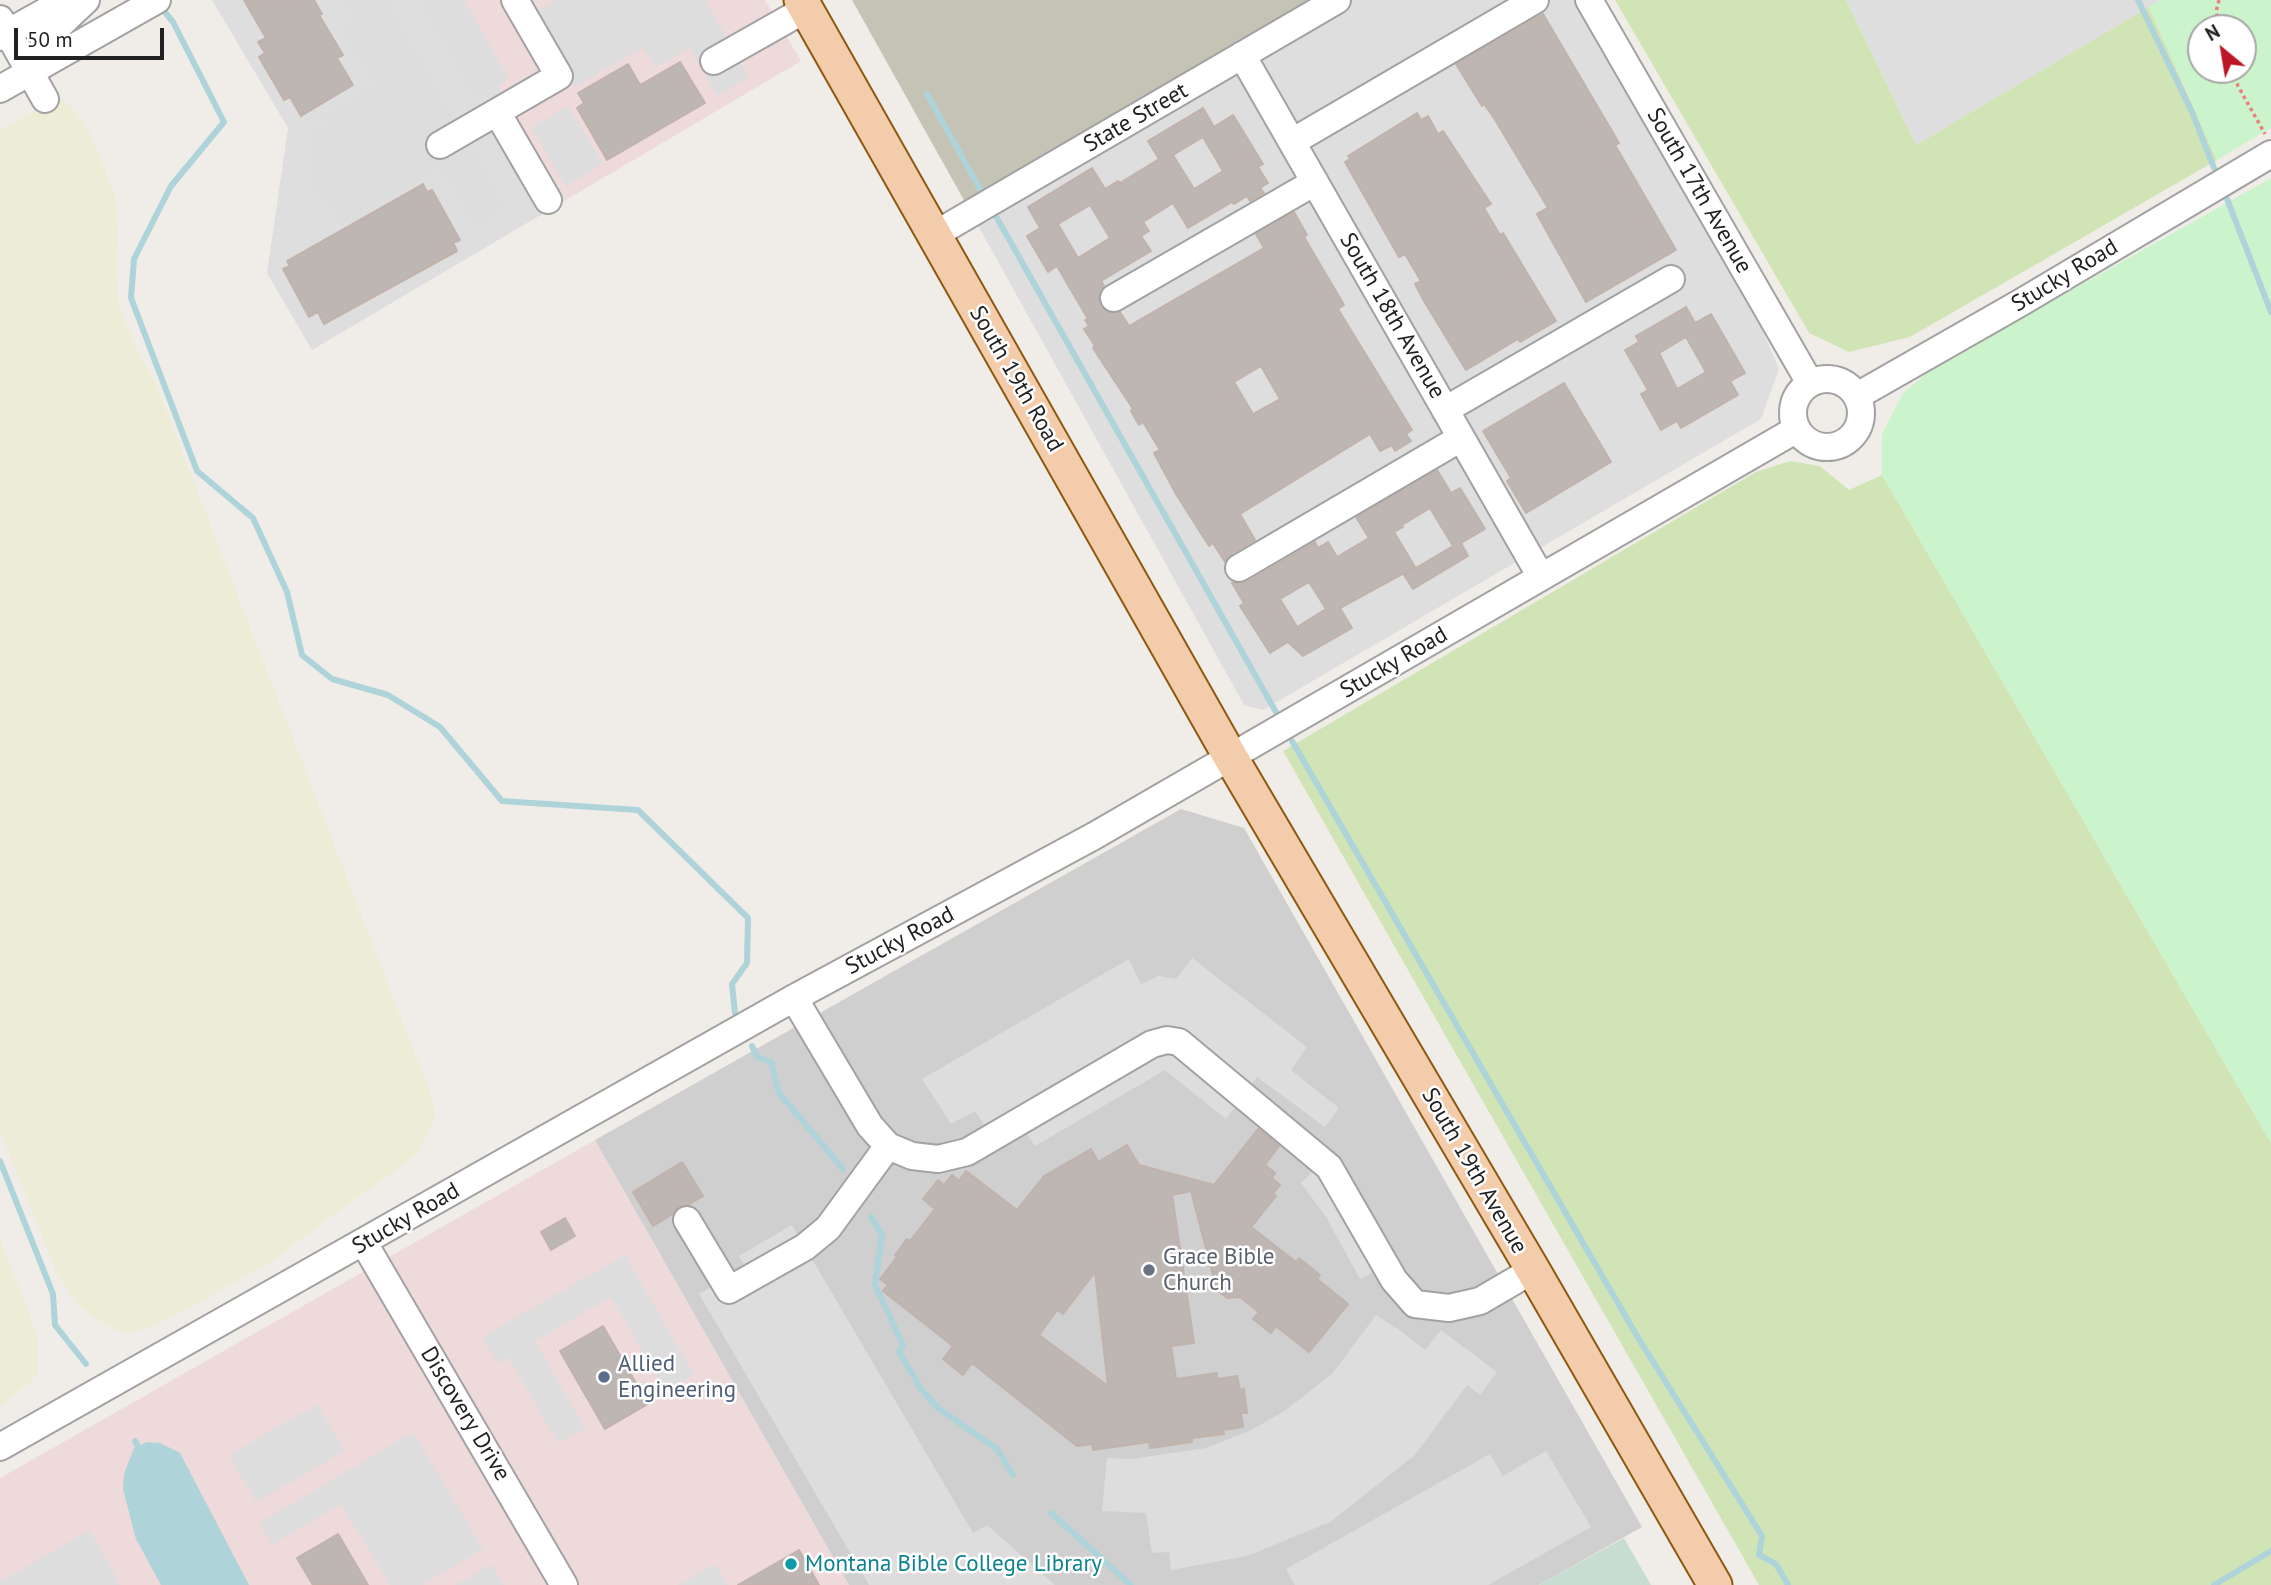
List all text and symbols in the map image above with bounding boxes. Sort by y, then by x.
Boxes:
scale bar [18,14,168,58]
north arrow [2187,14,2257,84]
text: N [2201,19,2224,46]
text: 50 m [27,26,73,53]
street label: State Street [1079,77,1193,159]
street label: South 17th Avenue [1640,103,1758,279]
street label: South 18th Avenue [1333,228,1451,404]
street label: Stucky Road [2007,233,2123,319]
street label: South 19th Road [963,301,1069,457]
street label: Stucky Road [1335,621,1453,705]
street label: Stucky Road [841,901,959,981]
street label: South 19th Avenue [1415,1083,1533,1259]
street label: Stucky Road [347,1177,465,1261]
place label: Grace Bible Church [1163,1243,1274,1297]
marker: Grace Bible Church [1141,1262,1157,1278]
street label: Discovery Drive [414,1342,516,1486]
place label: Allied Engineering [618,1350,736,1404]
marker: Allied Engineering [596,1369,612,1385]
place label: Montana Bible College Library [805,1550,1102,1578]
marker: Montana Bible College Library [783,1556,799,1572]

